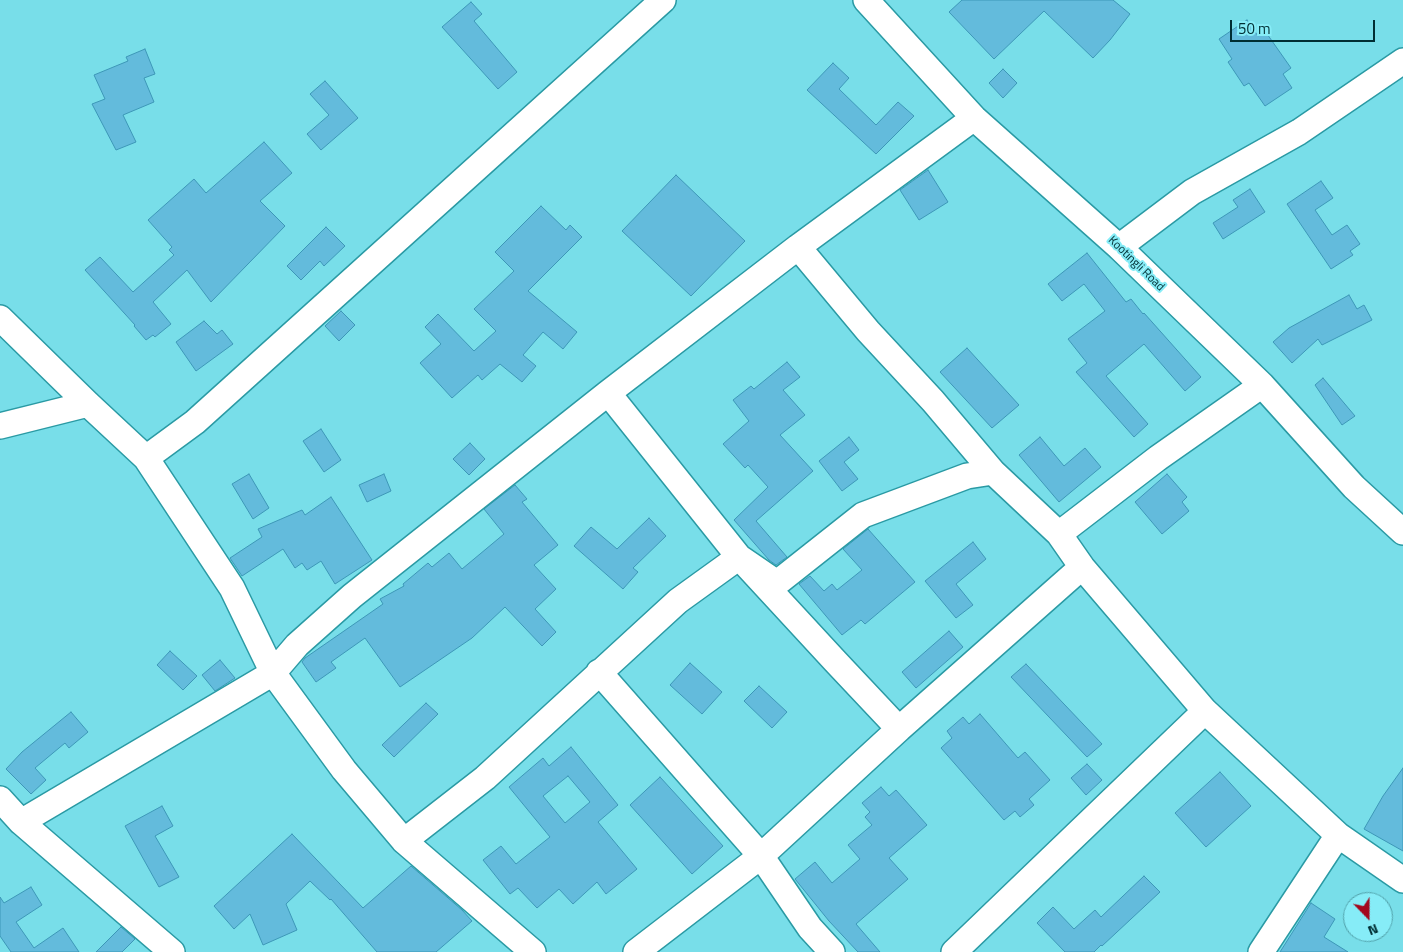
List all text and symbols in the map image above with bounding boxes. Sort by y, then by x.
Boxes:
scale bar [1233,10,1378,42]
text: 50 m [1238,17,1271,40]
street label: Kootingli Road [1105,234,1167,294]
north arrow [1343,892,1393,942]
text: N [1365,919,1382,942]

